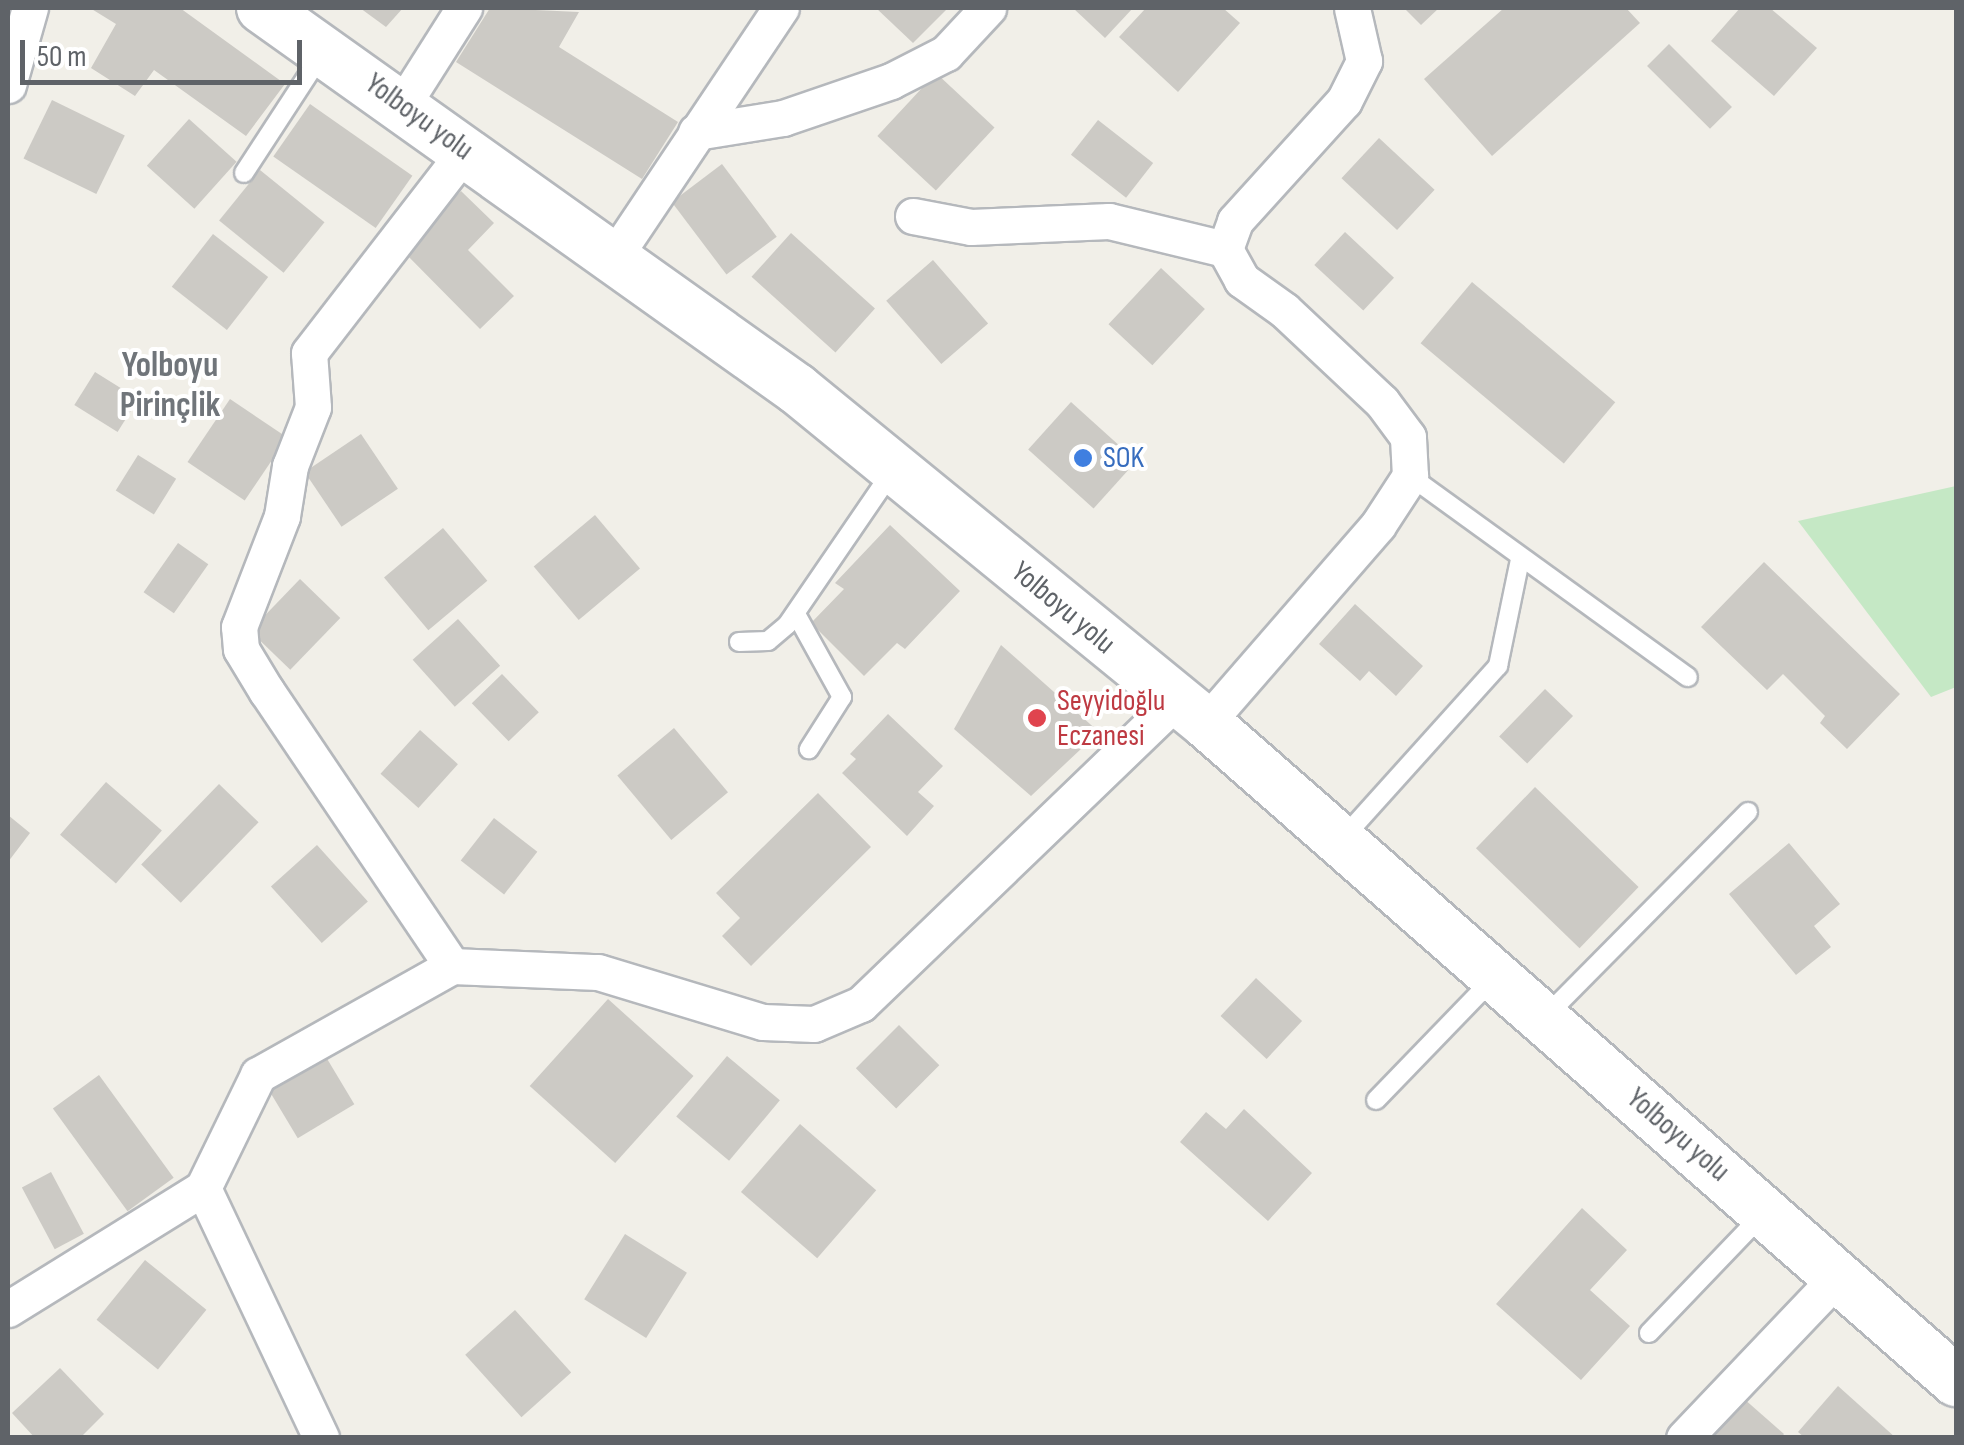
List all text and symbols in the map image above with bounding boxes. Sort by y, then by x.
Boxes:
scale bar [25,20,308,82]
text: 50 m [37,39,86,75]
street label: Yolboyu yolu [358,66,480,168]
district label: Yolboyu Pirinçlik [120,345,220,427]
place label: SOK [1103,440,1144,476]
marker: SOK [1072,447,1094,469]
street label: Yolboyu yolu [1004,554,1122,662]
place label: Seyyidoğlu Eczanesi [1057,683,1165,754]
marker: Seyyidoğlu Eczanesi [1026,707,1048,729]
street label: Yolboyu yolu [1619,1081,1737,1189]

